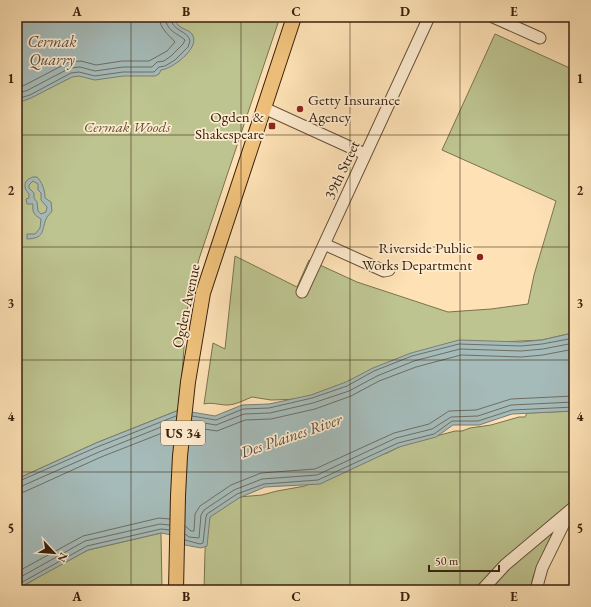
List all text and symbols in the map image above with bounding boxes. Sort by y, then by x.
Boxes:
text: A [71,3,82,20]
text: B [182,3,190,20]
text: C [291,3,301,20]
text: D [400,3,410,20]
text: E [510,3,518,20]
water label: Cermak Quarry [27,31,77,70]
text: 1 [8,70,15,87]
text: 1 [577,70,584,87]
place label: Getty Insurance Agency [307,90,400,126]
marker: Getty Insurance Agency [295,104,305,114]
place label: Ogden & Shakespeare [195,107,265,143]
park label: Cermak Woods [84,117,171,136]
marker: Ogden & Shakespeare [267,121,277,131]
street label: 39th Street [320,137,364,202]
text: 2 [8,182,15,199]
text: 2 [577,182,584,199]
place label: Riverside Public Works Department [362,238,472,274]
marker: Riverside Public Works Department [475,252,485,262]
street label: Ogden Avenue [167,262,204,350]
text: 3 [8,295,15,312]
text: 3 [577,295,584,312]
text: 4 [8,408,15,425]
water label: Des Plaines River [237,408,346,463]
text: 4 [577,408,584,425]
road number: US 34 [161,421,205,445]
text: 5 [8,520,14,537]
text: 5 [577,520,583,537]
north arrow [34,533,74,573]
scale bar [429,547,499,573]
text: N [55,550,71,565]
text: 50 m [435,553,459,569]
text: A [71,588,82,605]
text: B [182,588,190,605]
text: C [291,588,301,605]
text: D [400,588,410,605]
text: E [510,588,518,605]

